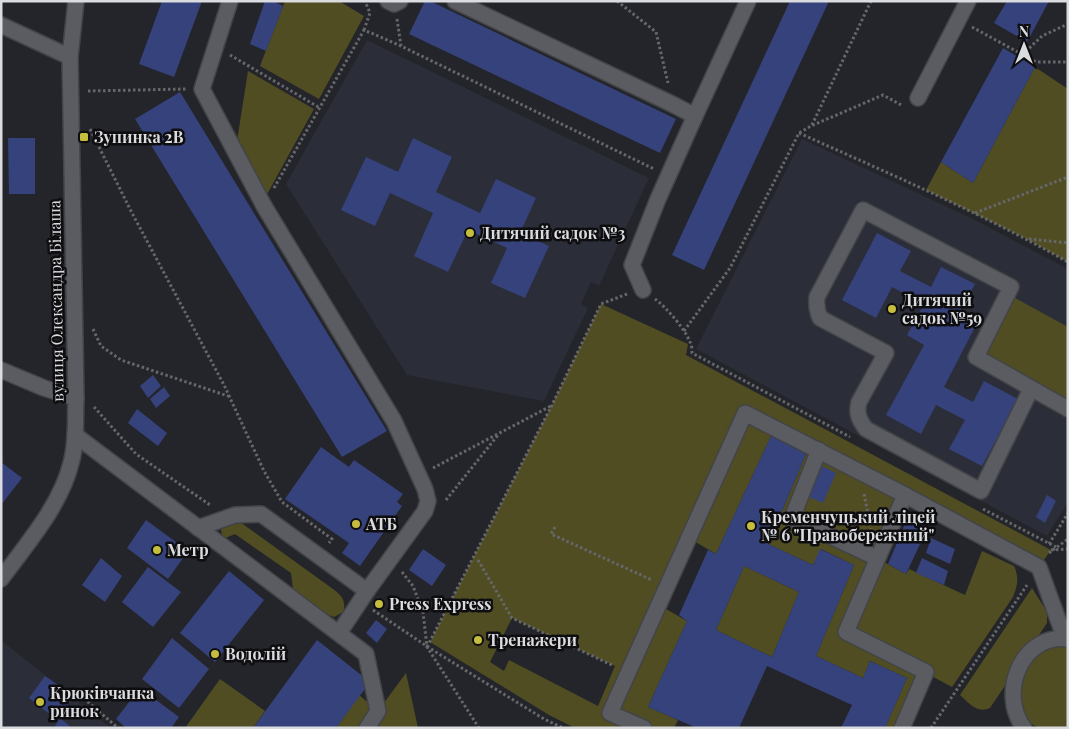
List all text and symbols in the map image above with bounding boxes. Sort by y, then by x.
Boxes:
north arrow [999,20,1049,70]
text: N [1019,22,1029,41]
place label: Зупинка 2В [94,126,184,147]
marker: Зупинка 2В [78,131,90,143]
street label: вулиця Олександра Білаша [43,200,68,402]
place label: Дитячий садок №3 [480,222,626,243]
marker: Дитячий садок №3 [464,227,476,239]
place label: Дитячий садок №59 [902,289,982,328]
marker: Дитячий садок №59 [886,303,898,315]
place label: Кременчуцький ліцей № 6 "Правобережний" [761,506,936,545]
place label: АТБ [365,513,397,534]
marker: АТБ [350,518,362,530]
marker: Кременчуцький ліцей № 6 "Правобережний" [745,520,757,532]
place label: Метр [167,539,209,560]
marker: Метр [151,544,163,556]
place label: Press Express [389,593,492,614]
marker: Press Express [373,598,385,610]
place label: Тренажери [488,629,577,650]
marker: Тренажери [472,634,484,646]
place label: Водолій [225,643,287,664]
marker: Водолій [209,648,221,660]
place label: Крюківчанка ринок [50,682,155,721]
marker: Крюківчанка ринок [34,696,46,708]

